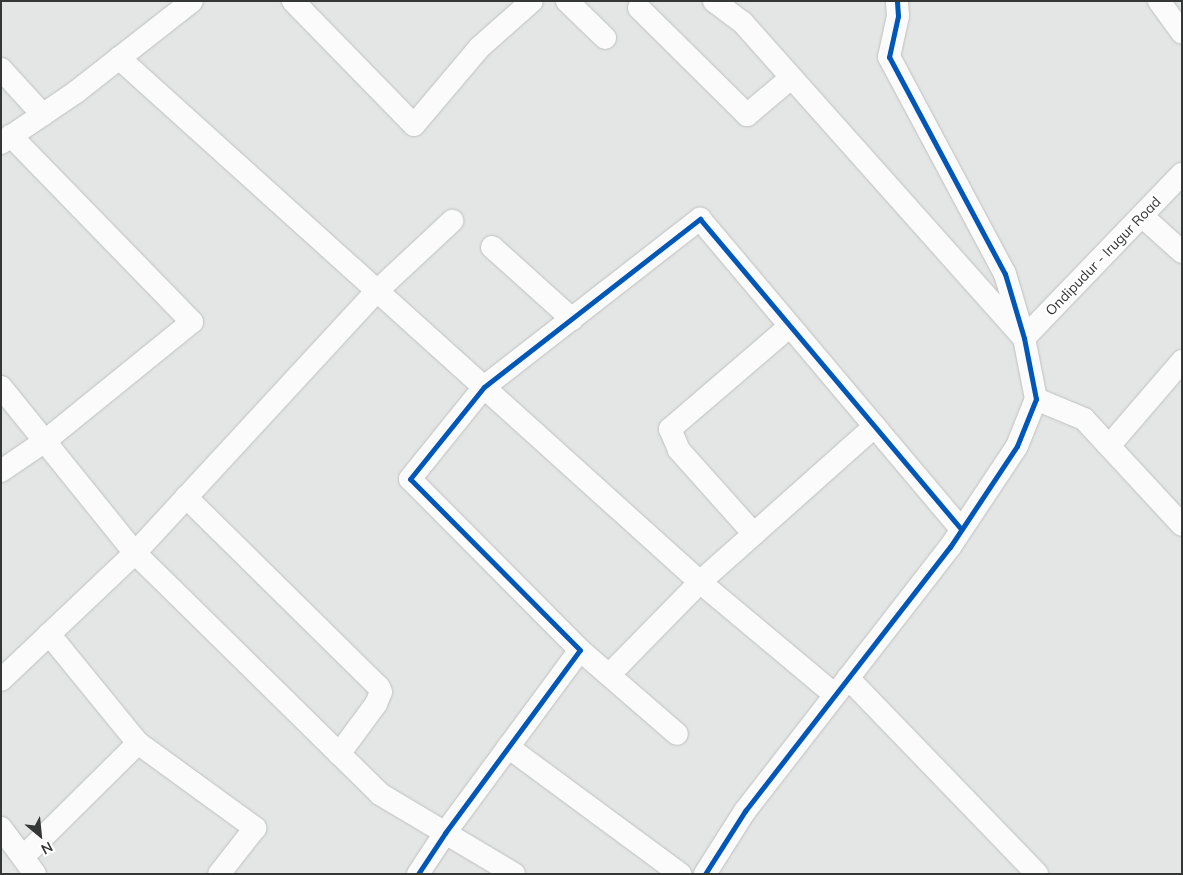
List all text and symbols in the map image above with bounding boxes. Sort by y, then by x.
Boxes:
street label: Ondipudur - Irugur Road [1042,193,1164,319]
north arrow [15,810,65,860]
text: N [38,838,56,859]

